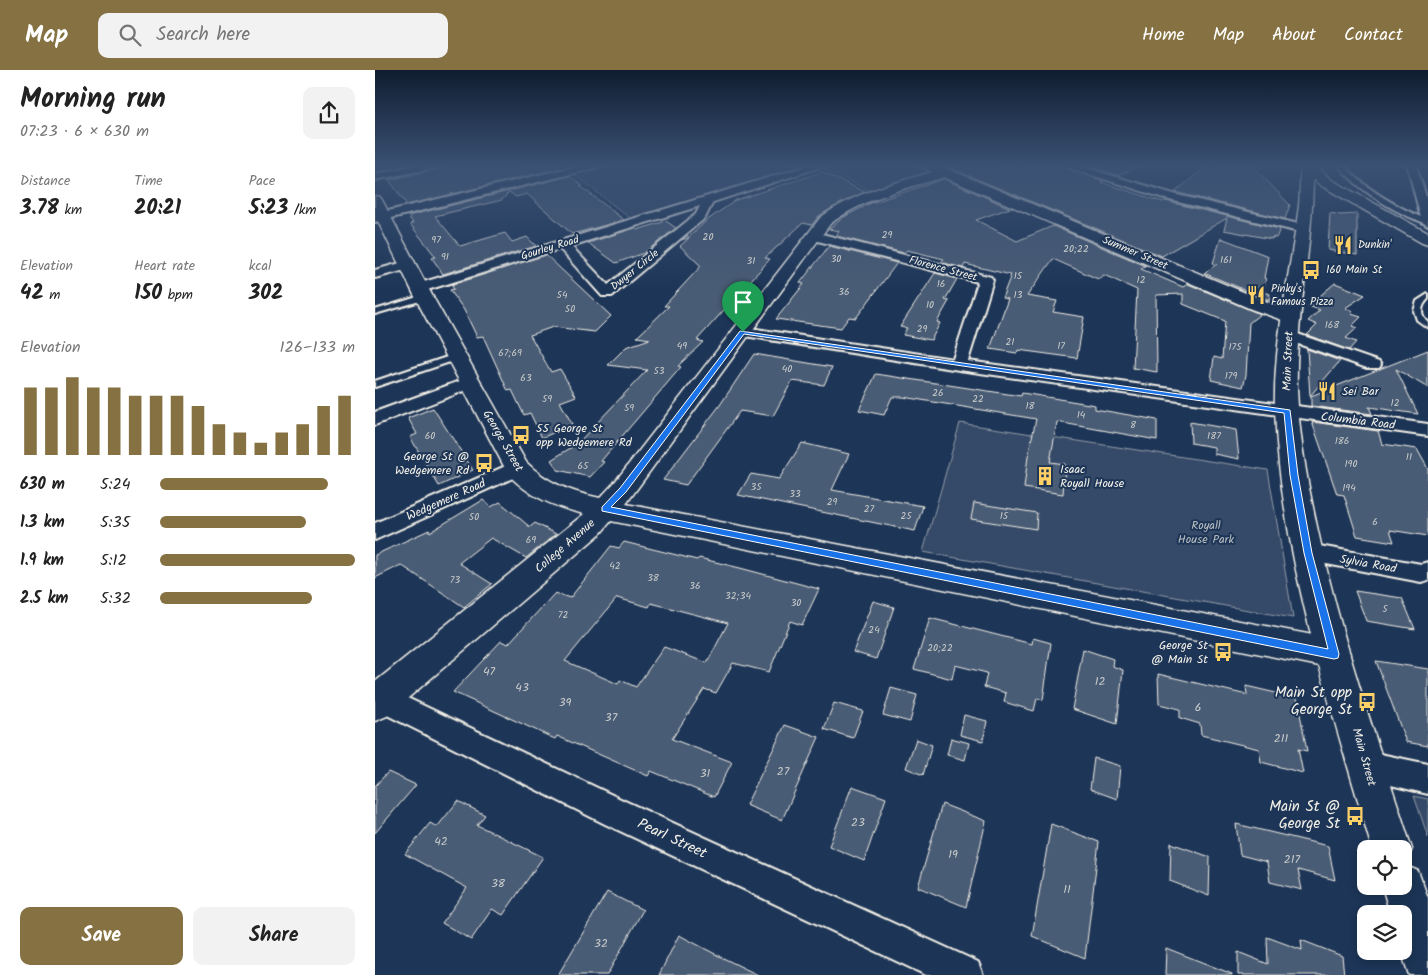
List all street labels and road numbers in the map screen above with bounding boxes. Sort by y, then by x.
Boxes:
street label: Gourley Road [519,230,582,265]
street label: Summer Street [1099,231,1171,275]
street label: Dwyer Circle [607,245,663,295]
street label: Florence Street [907,251,980,287]
street label: Main Street [1277,331,1299,391]
street label: George Street [478,407,529,476]
street label: Columbia Road [1320,407,1397,435]
street label: Wedgemere Road [403,474,490,526]
street label: College Avenue [530,514,600,578]
street label: Sylvia Road [1338,550,1399,579]
street label: Main Street [1347,726,1381,789]
street label: Pearl Street [633,812,711,866]

